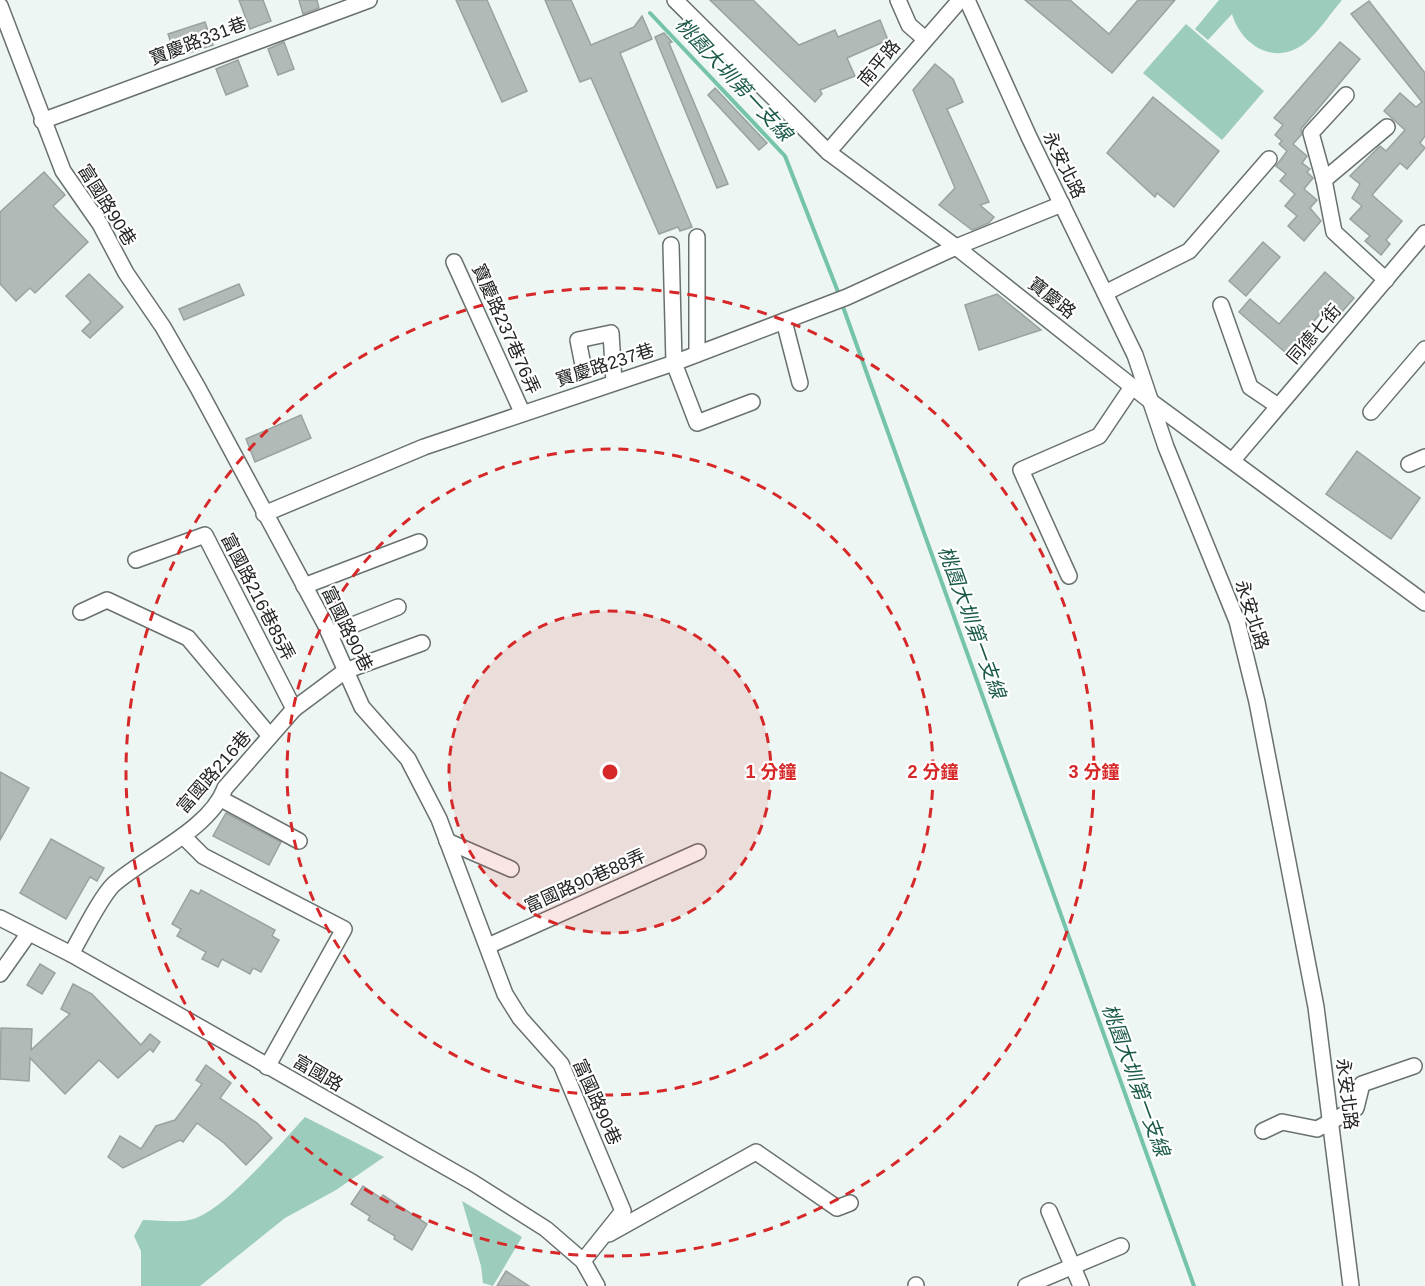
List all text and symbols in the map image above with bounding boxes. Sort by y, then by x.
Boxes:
street label: 寶慶路331巷 [147,13,249,69]
water label: 桃園大圳第一支線 [671,13,798,146]
street label: 南平路 [854,36,904,90]
street label: 永安北路 [1039,128,1089,202]
street label: 富國路90巷 [74,161,140,249]
street label: 寶慶路237巷76弄 [468,261,544,397]
street label: 寶慶路 [1025,273,1079,323]
street label: 同德七街 [1283,300,1345,368]
street label: 寶慶路237巷 [553,340,657,390]
street label: 富國路216巷85弄 [217,530,299,664]
water label: 桃園大圳第一支線 [934,543,1010,703]
street label: 永安北路 [1231,578,1273,652]
street label: 富國路90巷 [318,583,376,675]
street label: 富國路216巷 [173,727,255,817]
centre of rings [600,762,620,782]
text: 1 分鐘 [745,762,797,782]
text: 2 分鐘 [907,762,959,782]
text: 3 分鐘 [1068,762,1120,782]
street label: 富國路90巷88弄 [522,845,648,917]
water label: 桃園大圳第一支線 [1098,1001,1174,1161]
street label: 富國路 [290,1051,346,1095]
street label: 富國路90巷 [569,1056,625,1148]
street label: 永安北路 [1333,1057,1361,1131]

